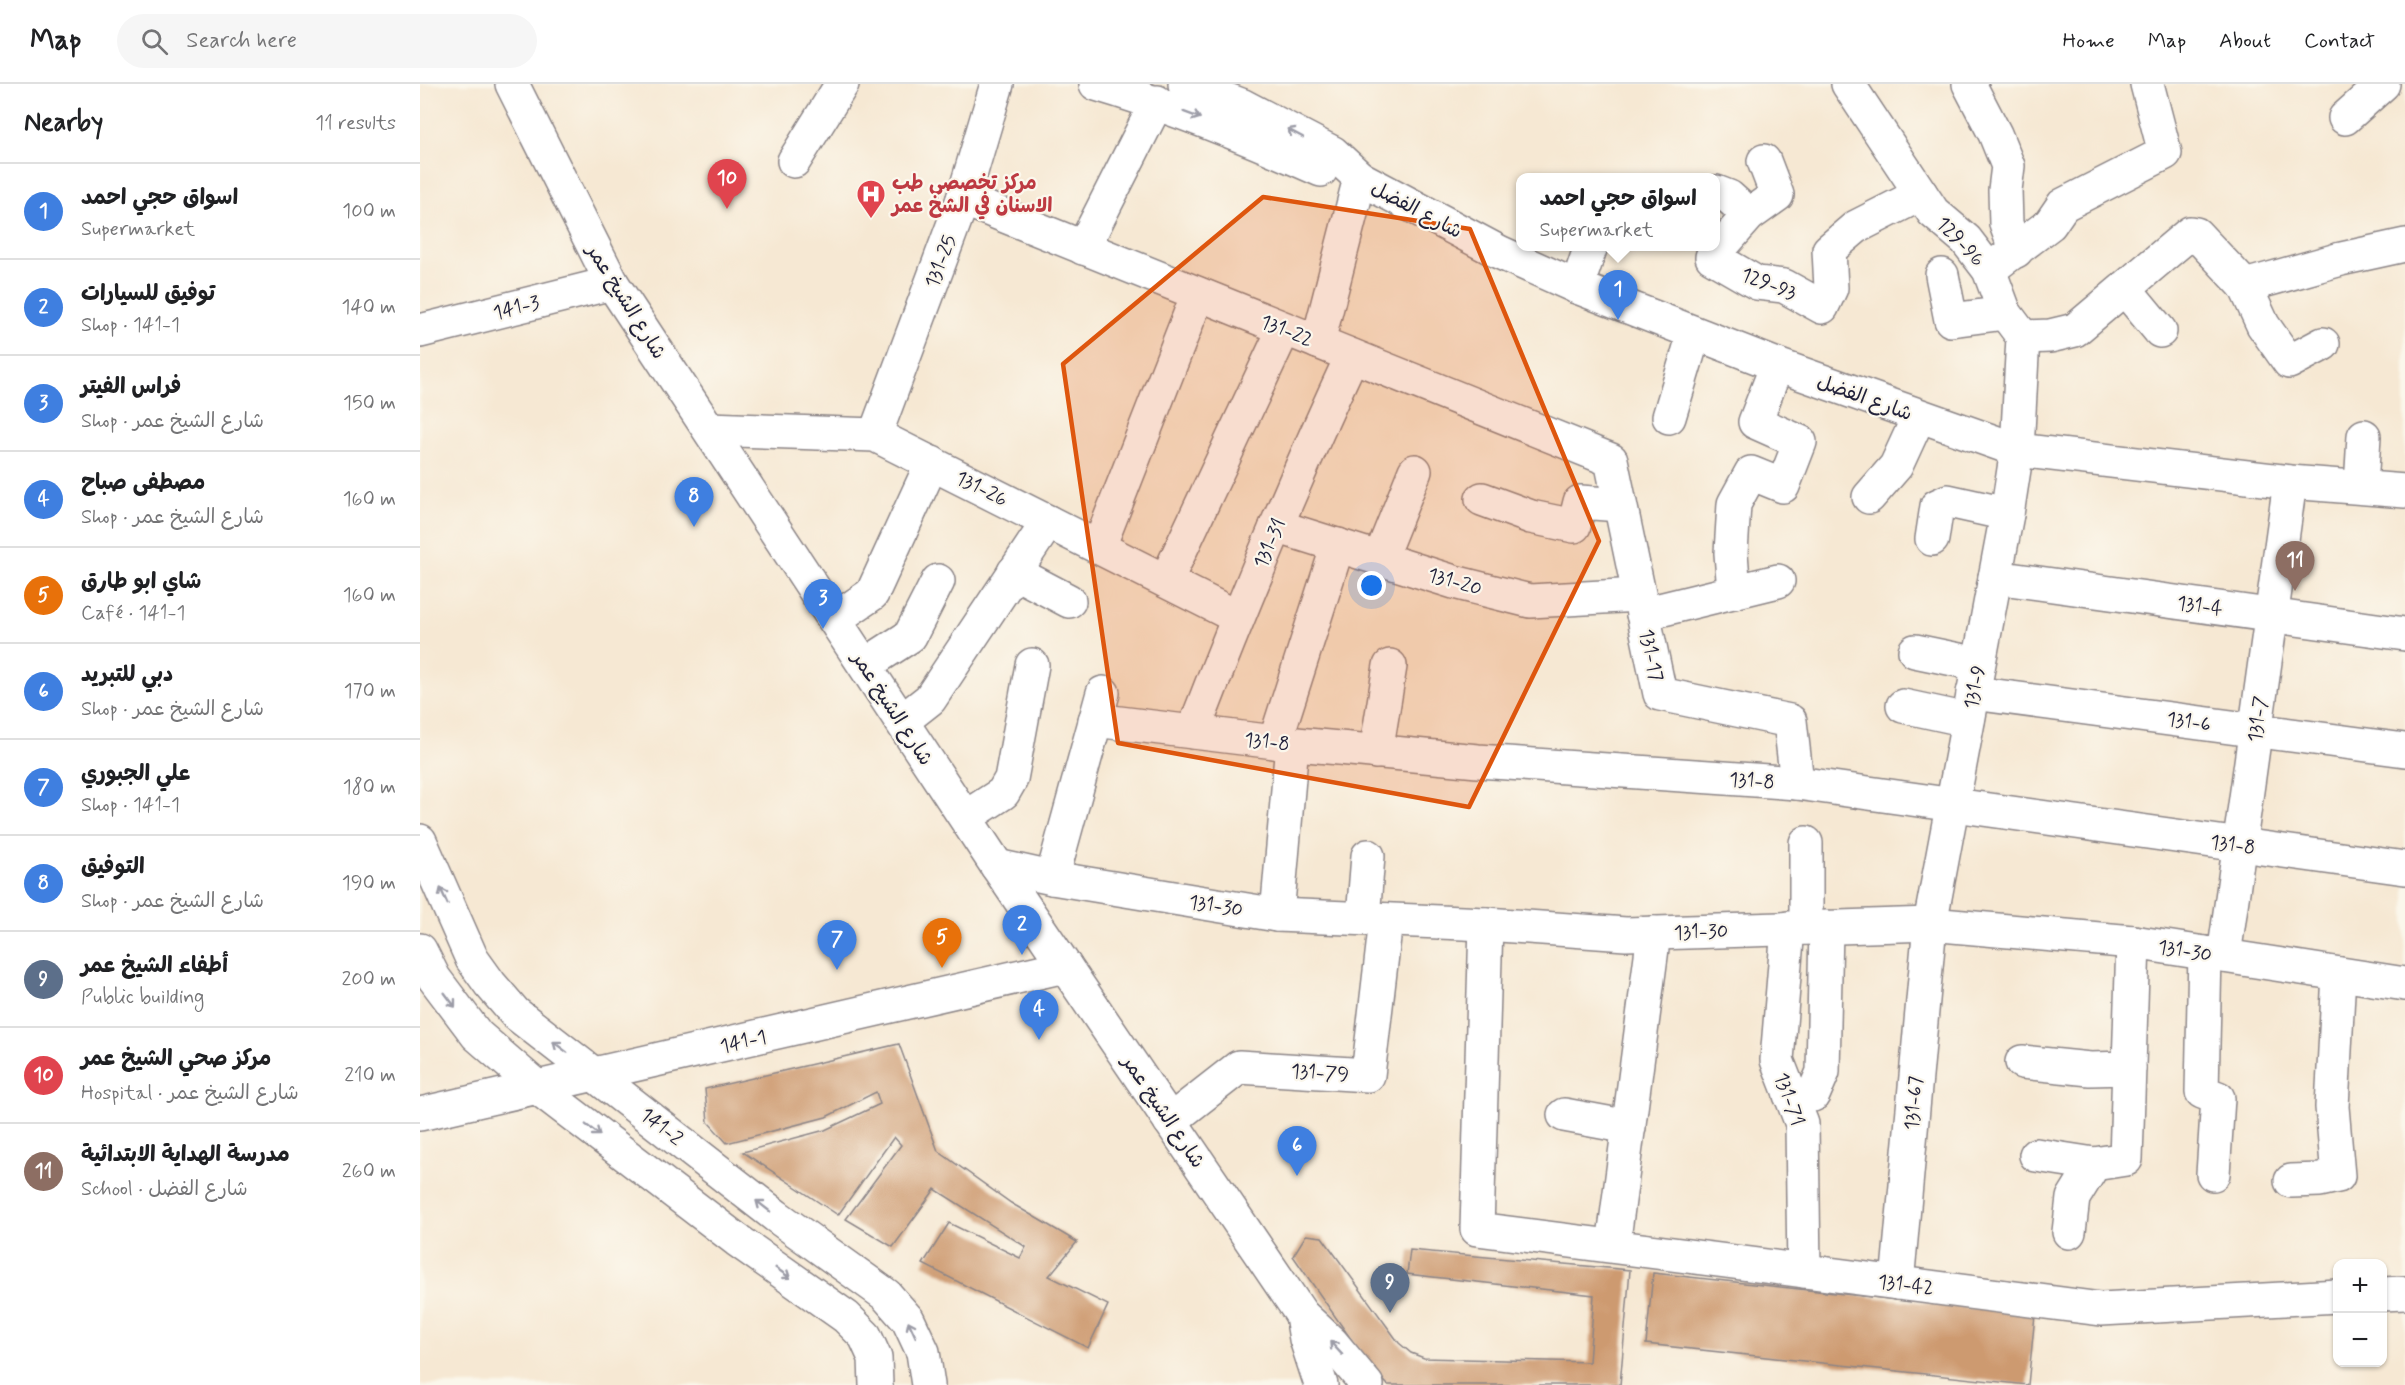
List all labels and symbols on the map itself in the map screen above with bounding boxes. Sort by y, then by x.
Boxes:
one-way arrow [1182,110,1201,121]
one-way arrow [1286,127,1304,139]
pin: 10 [708,160,746,209]
place label: مركز تخصصي طب الاسنان في الشخ عمر [890,170,1052,220]
street label: شارع الفضل [1366,175,1467,246]
hospital icon: مركز تخصصي طب الاسنان في الشخ عمر [855,178,887,220]
street label: 129-96 [1929,211,1990,273]
street label: 131-25 [919,231,964,292]
street label: شارع الشيخ عمر [579,237,672,364]
street label: 129-93 [1737,262,1800,307]
pin: 1 [1598,270,1638,320]
street label: 141-3 [490,290,542,327]
street label: 131-22 [1256,309,1317,354]
street label: شارع الفضل [1813,369,1916,428]
street label: 131-26 [951,465,1012,514]
pin: 8 [674,478,714,527]
street label: 131-31 [1248,514,1293,573]
pin: 11 [2276,542,2314,591]
street label: 131-20 [1424,562,1485,603]
your location [1357,571,1386,600]
pin: 3 [804,580,842,629]
street label: 131-4 [2175,590,2225,623]
street label: 131-17 [1632,627,1669,684]
street label: شارع الشيخ عمر [844,645,939,771]
street label: 131-9 [1958,663,1993,711]
street label: 131-7 [2242,694,2275,744]
street label: 131-6 [2165,706,2213,739]
street label: 131-8 [1243,727,1291,758]
street label: 131-8 [1728,766,1775,797]
street label: 131-8 [2208,829,2257,862]
one-way arrow [437,887,449,905]
street label: 131-30 [1187,889,1245,924]
pin: 2 [1002,906,1042,955]
pin: 5 [922,918,962,968]
street label: 131-30 [1673,918,1729,947]
pin: 7 [818,920,856,970]
street label: 131-30 [2156,934,2214,969]
pin: 4 [1020,990,1058,1040]
one-way arrow [444,991,457,1007]
street label: 141-1 [718,1024,769,1061]
one-way arrow [553,1040,569,1053]
street label: شارع الشيخ عمر [1114,1048,1211,1174]
street label: 131-79 [1290,1058,1350,1089]
street label: 131-71 [1767,1069,1810,1130]
street label: 131-67 [1899,1075,1930,1131]
street label: 141-2 [634,1102,688,1153]
one-way arrow [585,1124,601,1137]
pin: 6 [1278,1126,1316,1176]
one-way arrow [756,1199,772,1212]
pin: 9 [1370,1264,1410,1313]
one-way arrow [774,1267,791,1279]
street label: 131-42 [1876,1269,1935,1302]
one-way arrow [906,1321,918,1339]
one-way arrow [1329,1341,1344,1356]

